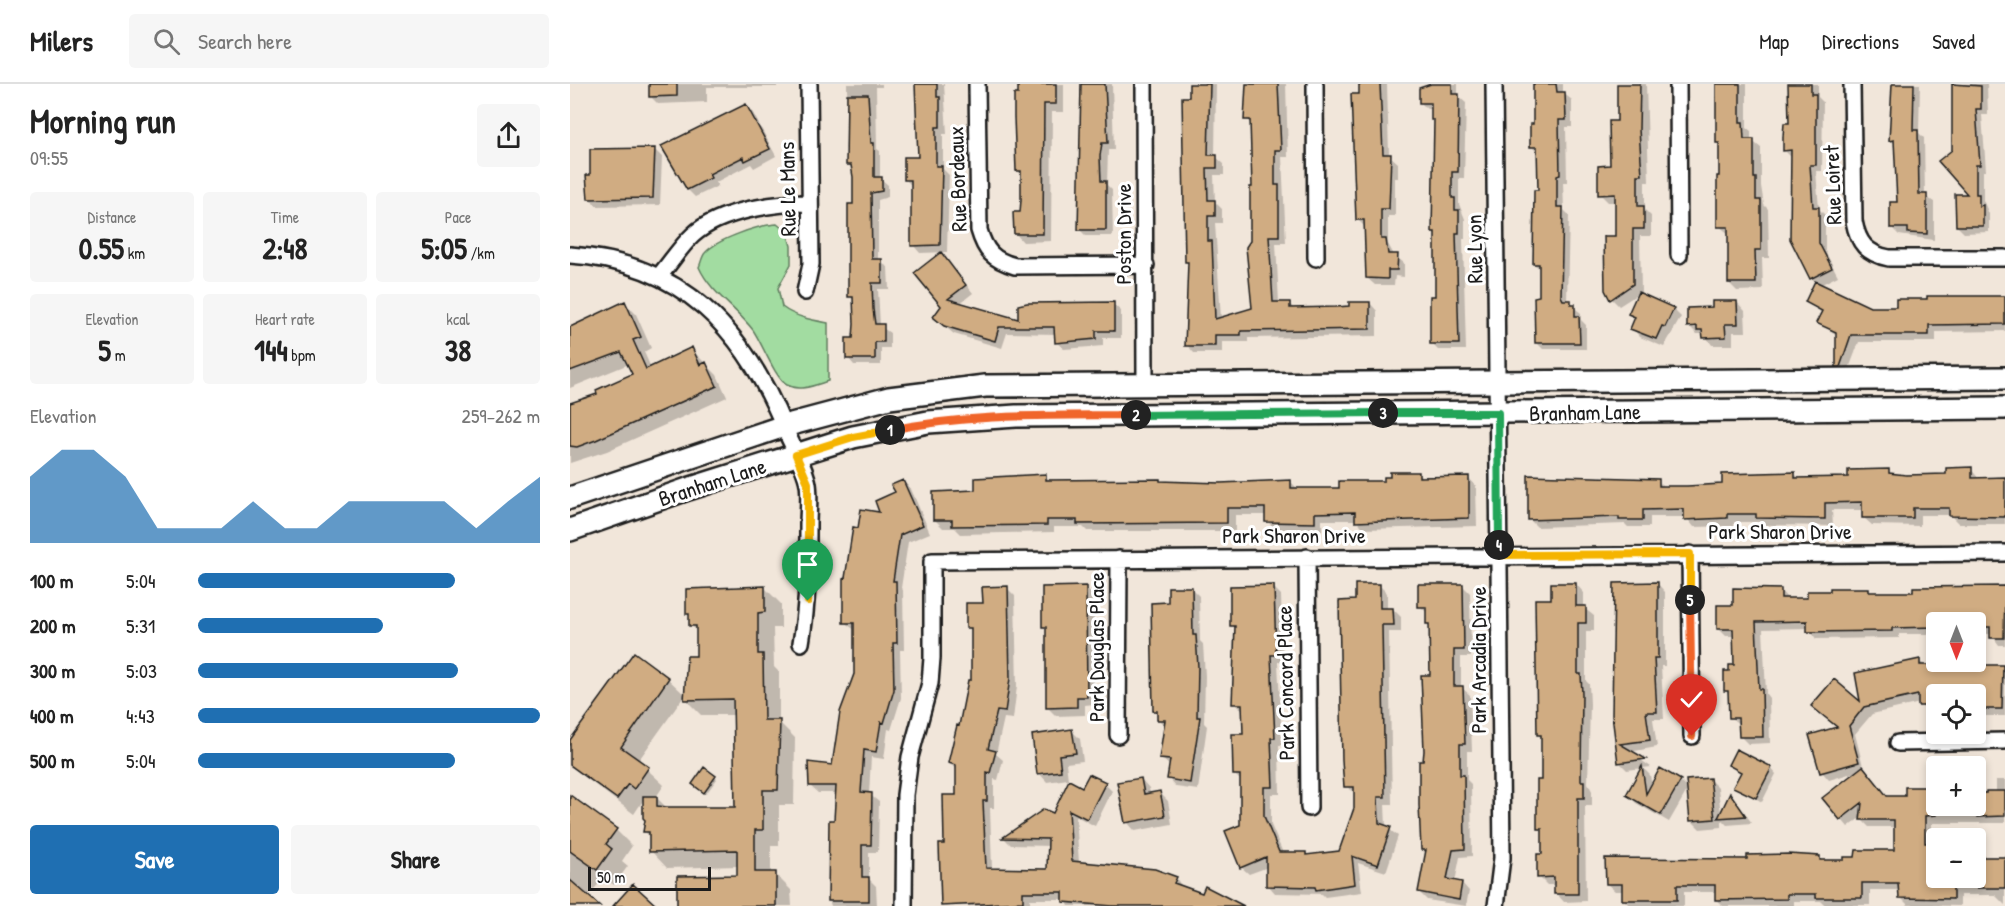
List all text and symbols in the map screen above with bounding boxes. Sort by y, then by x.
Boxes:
search box [129,14,549,68]
text: Milers [30,22,93,60]
icon: search [150,25,183,58]
text: Search here [198,26,292,56]
text: Map [1759,27,1789,56]
text: Directions [1822,27,1899,56]
text: Saved [1932,27,1975,56]
text: Morning run [30,99,176,143]
button: share [477,104,540,167]
street label: Rue Bordeaux [940,126,974,232]
street label: Rue Le Mans [771,141,803,237]
text: 09:55 [30,144,68,171]
street label: Rue Loiret [1816,144,1848,225]
street label: Poston Drive [1108,183,1138,284]
text: Distance [88,206,136,228]
text: Time [271,206,299,228]
text: Pace [445,206,471,228]
street label: Rue Lyon [1458,214,1490,284]
text: 0.55 [79,228,124,268]
text: 2:48 [262,228,308,268]
text: 5:05 [421,228,467,268]
text: km [124,242,145,264]
text: /km [467,242,495,264]
text: Elevation [85,308,139,330]
text: Heart rate [255,308,315,330]
text: kcal [446,308,470,330]
text: 5 [98,330,111,370]
text: 144 [254,330,288,370]
text: 38 [445,330,471,370]
text: m [111,344,126,366]
text: bpm [288,344,316,366]
street label: Branham Lane [1529,396,1641,428]
pin: 3 [1368,398,1398,428]
pin: 2 [1121,400,1151,430]
text: Elevation [30,402,96,429]
text: 259–262 m [462,402,540,429]
text: 3 [1379,402,1387,424]
text: 2 [1132,404,1140,426]
pin: 1 [875,415,905,445]
text: 1 [887,419,893,441]
street label: Branham Lane [654,450,770,514]
street label: Park Sharon Drive [1708,516,1852,546]
street label: Park Sharon Drive [1222,520,1366,550]
pin: 4 [1484,530,1514,560]
text: 4 [1496,534,1502,556]
pin [782,539,833,601]
icon: arrive [791,548,824,581]
text: 100 m [30,567,73,594]
text: 5:04 [126,567,156,594]
street label: Park Douglas Place [1081,572,1111,722]
pin: 5 [1675,585,1705,615]
street label: Park Arcadia Drive [1463,586,1493,733]
text: 5 [1687,589,1693,611]
street label: Park Concord Place [1269,605,1301,761]
text: 200 m [30,612,75,639]
text: 5:31 [126,612,155,639]
north arrow [1926,612,1986,672]
map controls [1926,612,1986,888]
text: 300 m [30,657,75,684]
text: 5:03 [126,657,157,684]
pin [1666,674,1717,736]
icon: check [1675,683,1708,716]
button: locate [1926,684,1986,744]
text: 400 m [30,702,74,729]
text: 4:43 [126,702,155,729]
text: 500 m [30,747,75,774]
text: 5:04 [126,747,156,774]
button: + [1926,756,1986,816]
button: Save [30,825,279,894]
button: Share [291,825,540,894]
button: − [1926,828,1986,888]
scale bar [588,864,711,892]
text: 50 m [597,866,626,888]

